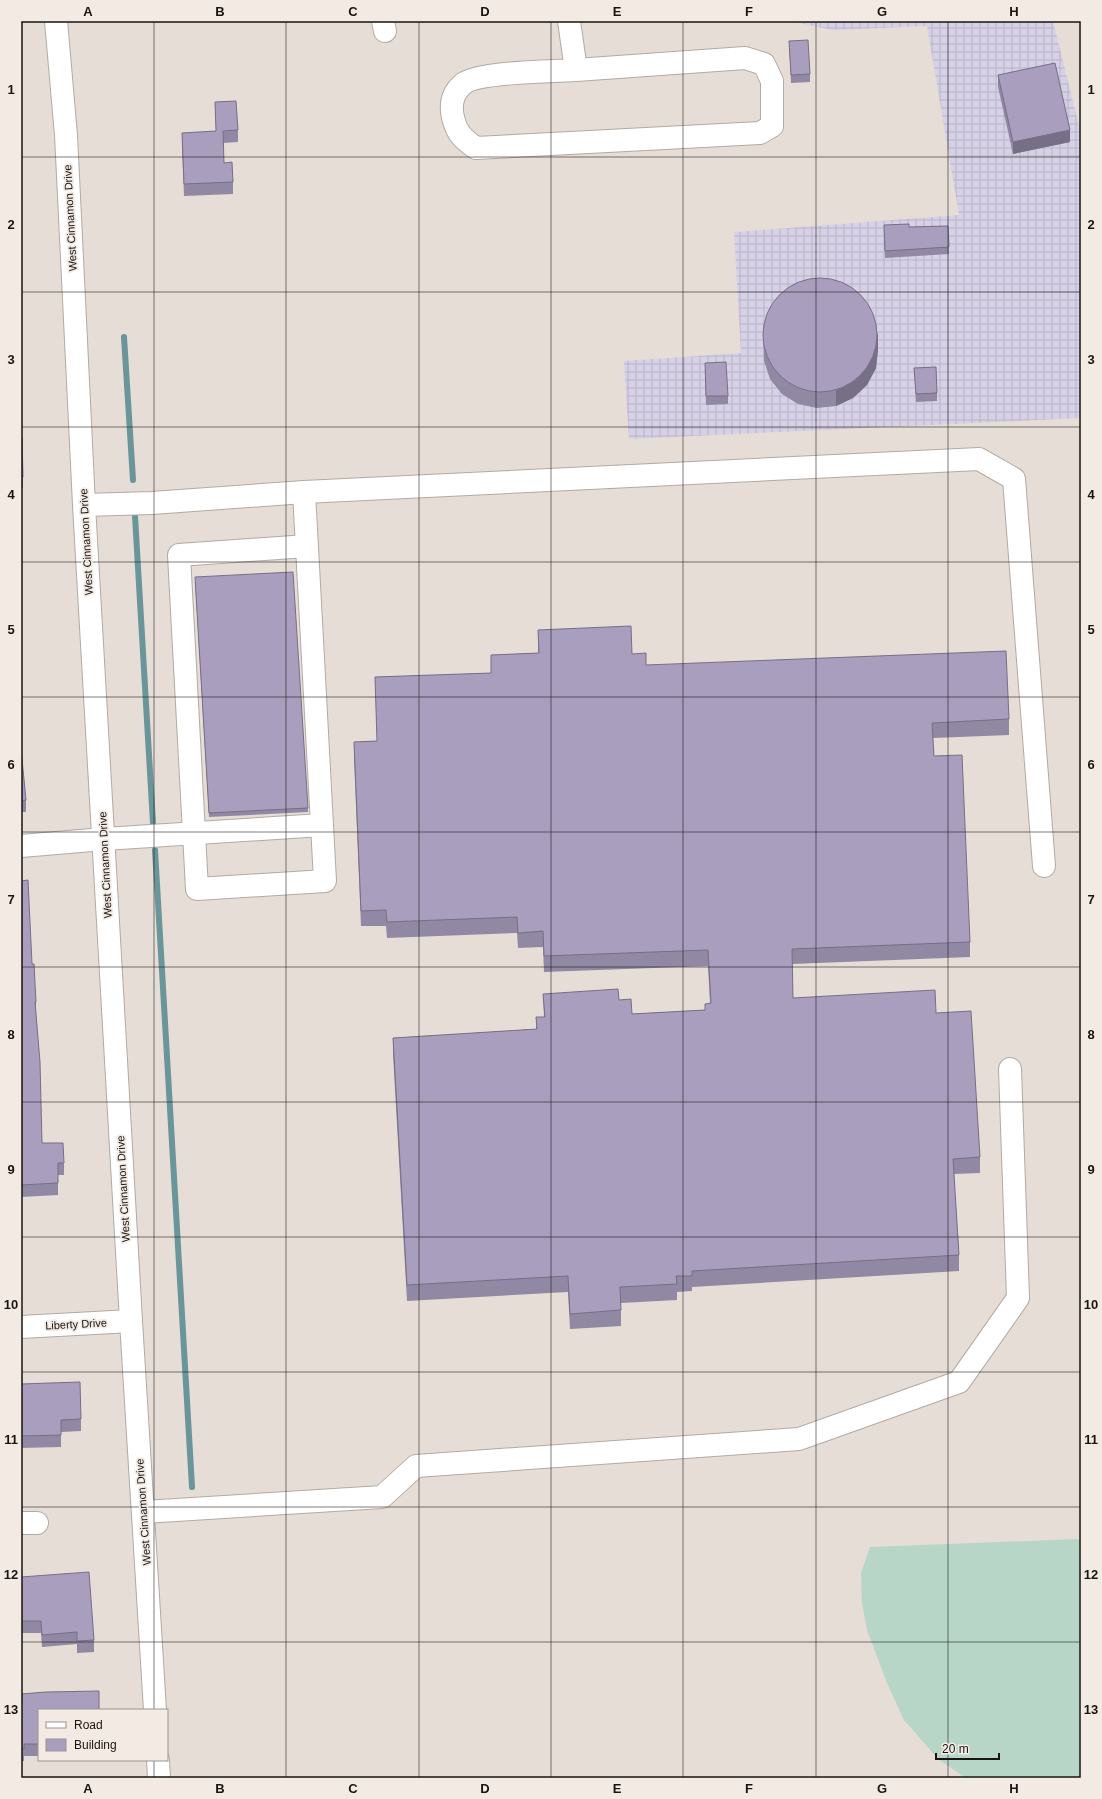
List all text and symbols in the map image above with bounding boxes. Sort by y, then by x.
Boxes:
text: A [83,4,93,19]
text: B [215,4,225,19]
text: C [348,4,358,19]
text: D [480,4,490,19]
text: E [613,4,622,19]
text: F [745,4,753,19]
text: G [877,4,887,19]
text: H [1009,4,1019,19]
text: 1 [7,82,15,97]
text: 1 [1087,82,1095,97]
street label: West Cinnamon Drive [61,164,79,272]
text: 2 [7,217,15,232]
text: 2 [1087,217,1095,232]
text: 3 [7,352,15,367]
text: 3 [1087,352,1095,367]
text: 4 [7,487,15,502]
text: 4 [1087,487,1095,502]
street label: West Cinnamon Drive [77,488,95,596]
text: 5 [7,622,15,637]
text: 5 [1087,622,1095,637]
text: 6 [7,757,15,772]
text: 6 [1087,757,1095,772]
street label: West Cinnamon Drive [96,811,114,919]
text: 7 [7,892,15,907]
text: 7 [1087,892,1095,907]
text: 8 [7,1027,15,1042]
text: 8 [1087,1027,1095,1042]
street label: West Cinnamon Drive [114,1135,132,1243]
text: 9 [7,1162,15,1177]
text: 9 [1087,1162,1095,1177]
text: 10 [4,1297,18,1312]
text: 10 [1084,1297,1098,1312]
street label: Liberty Drive [45,1316,107,1332]
text: 11 [4,1432,18,1447]
text: 11 [1084,1432,1098,1447]
street label: West Cinnamon Drive [133,1458,153,1566]
text: 12 [4,1567,18,1582]
text: 12 [1084,1567,1098,1582]
text: 13 [4,1702,18,1717]
text: 13 [1084,1702,1098,1717]
legend [38,1709,168,1761]
text: Road [74,1718,103,1732]
scale bar [936,1735,999,1761]
text: Building [74,1738,117,1752]
text: 20 m [942,1742,969,1756]
text: A [83,1781,93,1796]
text: B [215,1781,225,1796]
text: C [348,1781,358,1796]
text: D [480,1781,490,1796]
text: E [613,1781,622,1796]
text: F [745,1781,753,1796]
text: G [877,1781,887,1796]
text: H [1009,1781,1019,1796]

